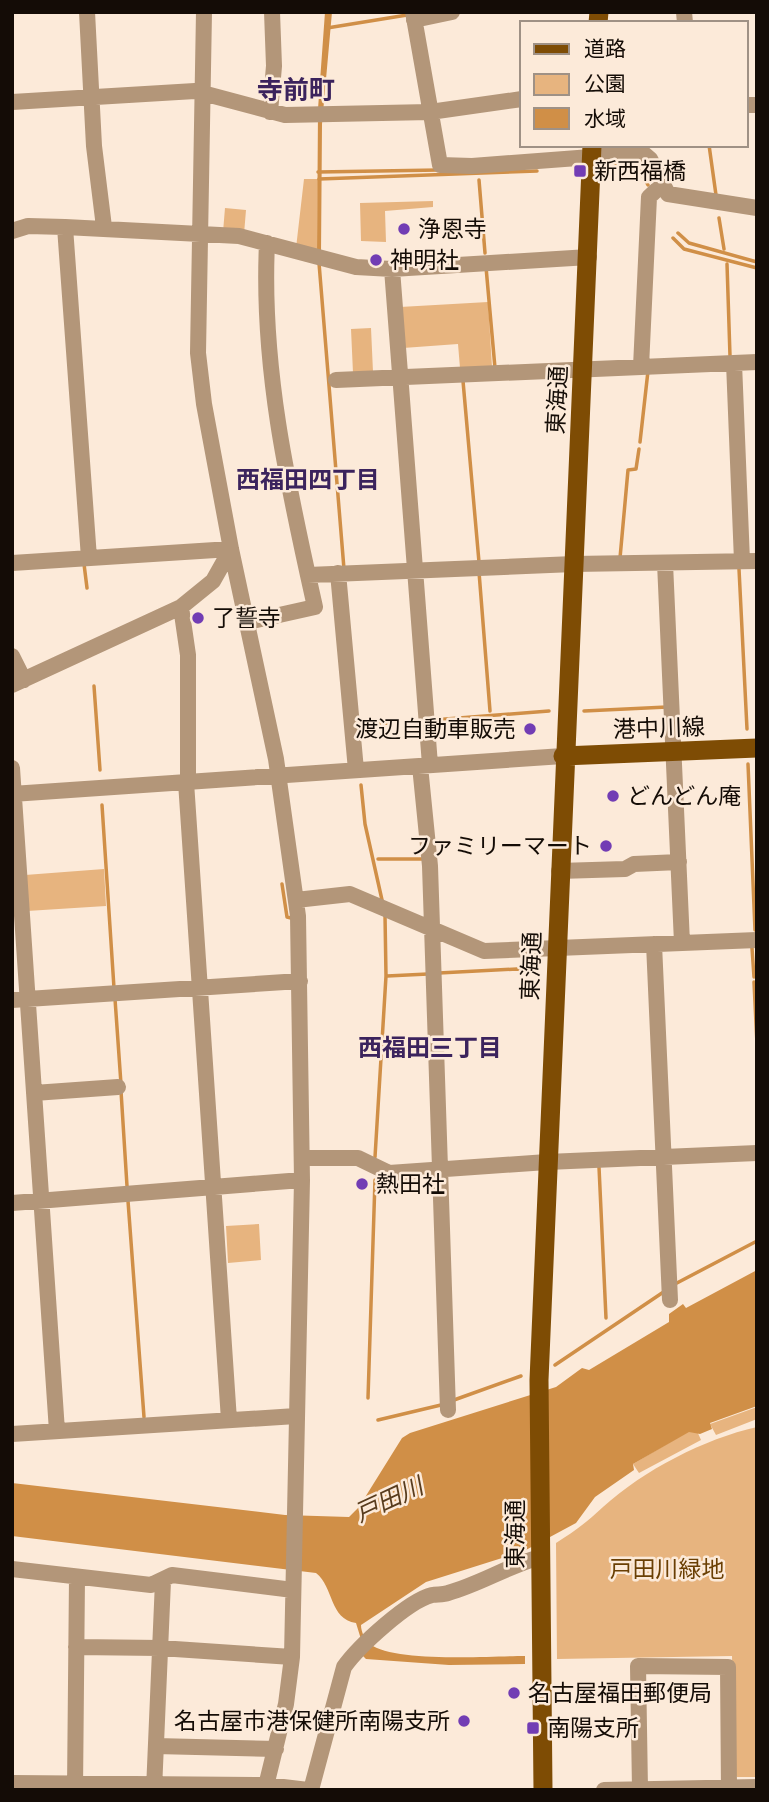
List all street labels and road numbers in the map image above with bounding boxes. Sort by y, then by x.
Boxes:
street label: 東海通 [542,365,572,435]
street label: 港中川線 [613,713,705,743]
street label: 東海通 [517,931,545,1001]
street label: 東海通 [502,1500,528,1569]

